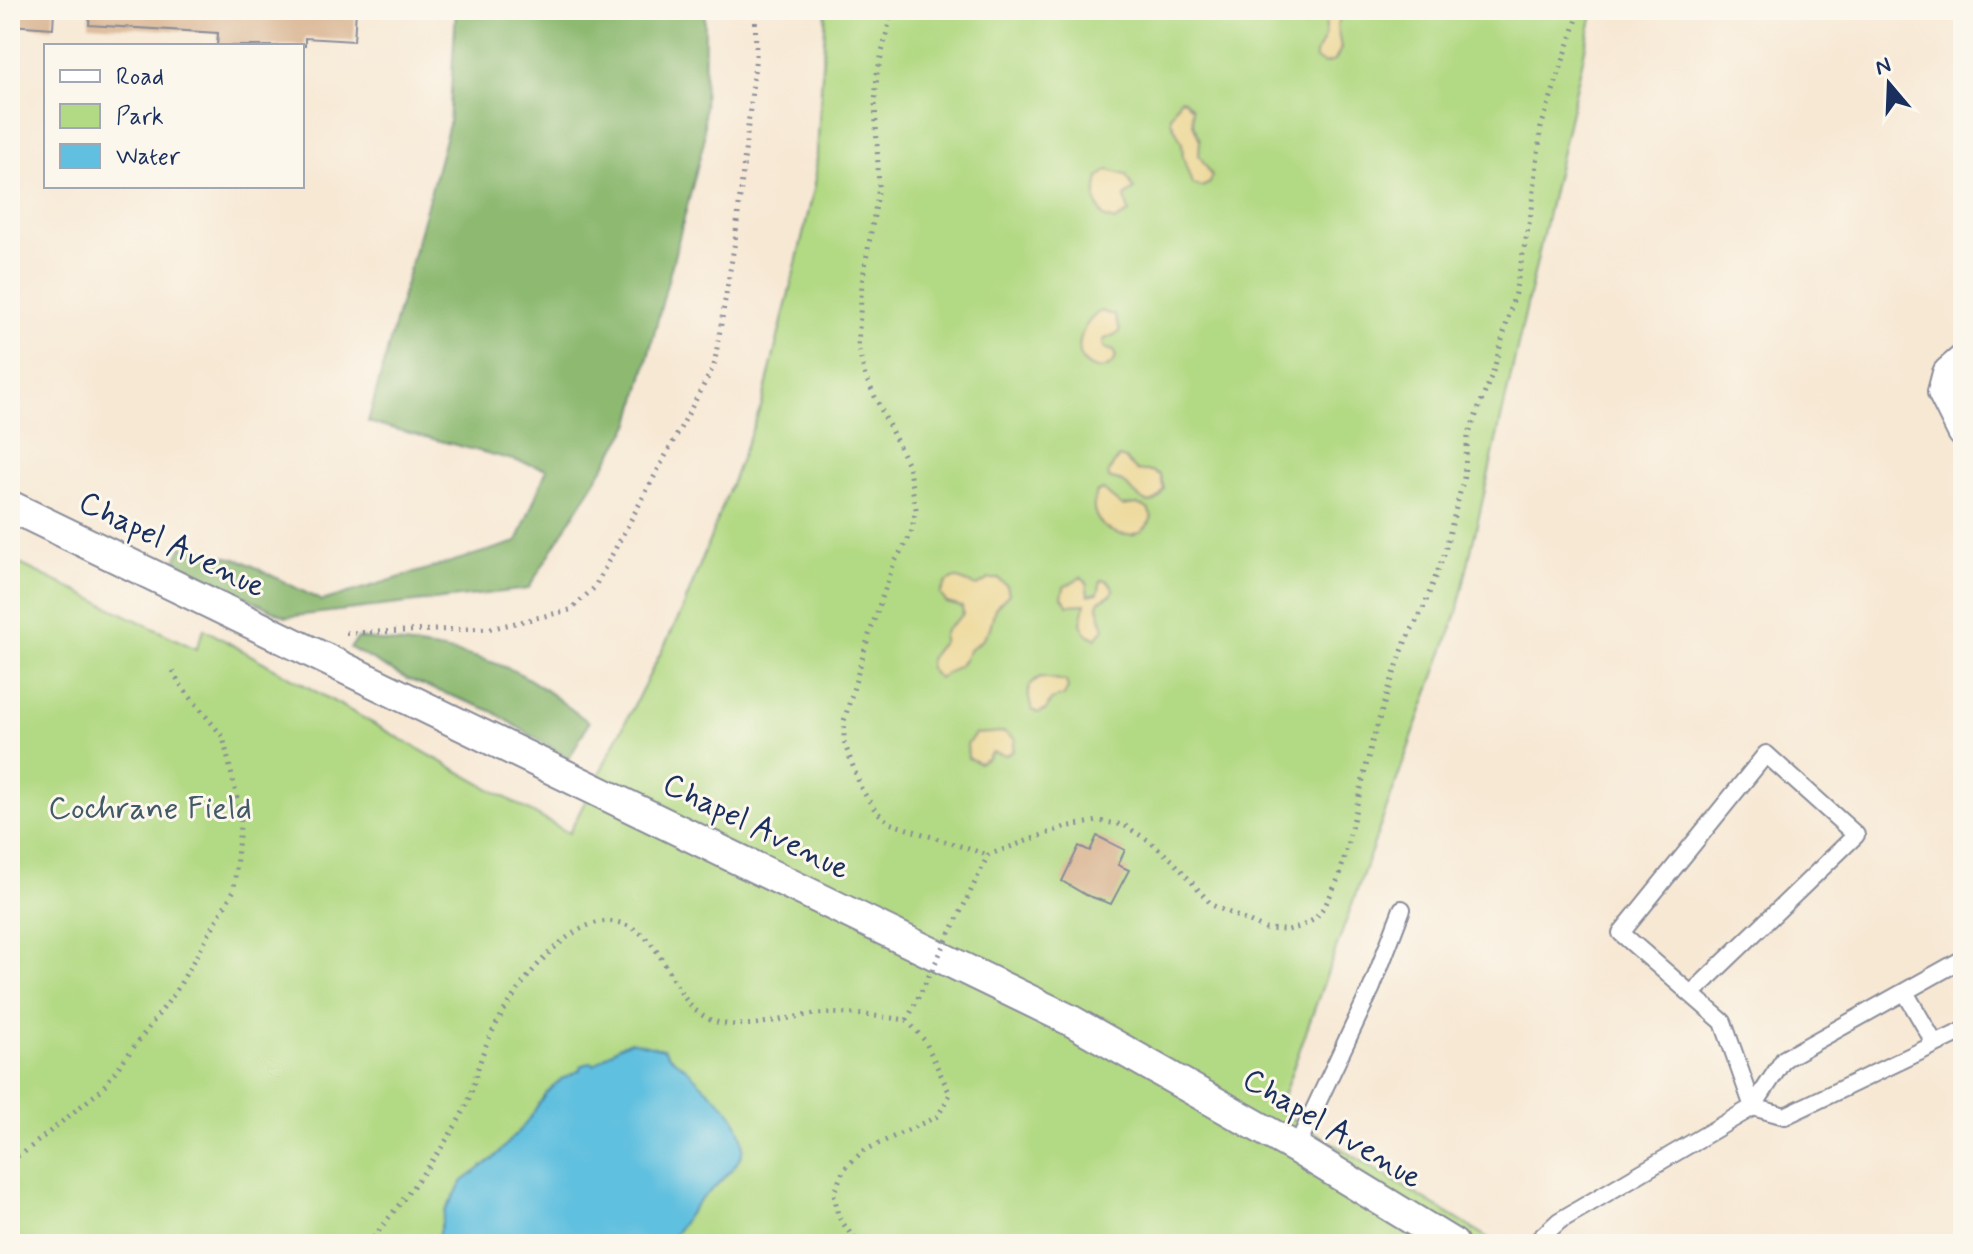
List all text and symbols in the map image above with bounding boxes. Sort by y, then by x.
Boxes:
legend [44,44,304,188]
north arrow [1849,44,1929,124]
text: N [1872,51,1895,83]
text: Road [116,62,164,93]
text: Park [116,102,164,133]
text: Water [116,142,181,173]
street label: Chapel Avenue [72,482,272,608]
street label: Chapel Avenue [656,764,856,890]
park label: Cochrane Field [48,788,252,830]
street label: Chapel Avenue [1234,1059,1430,1199]

